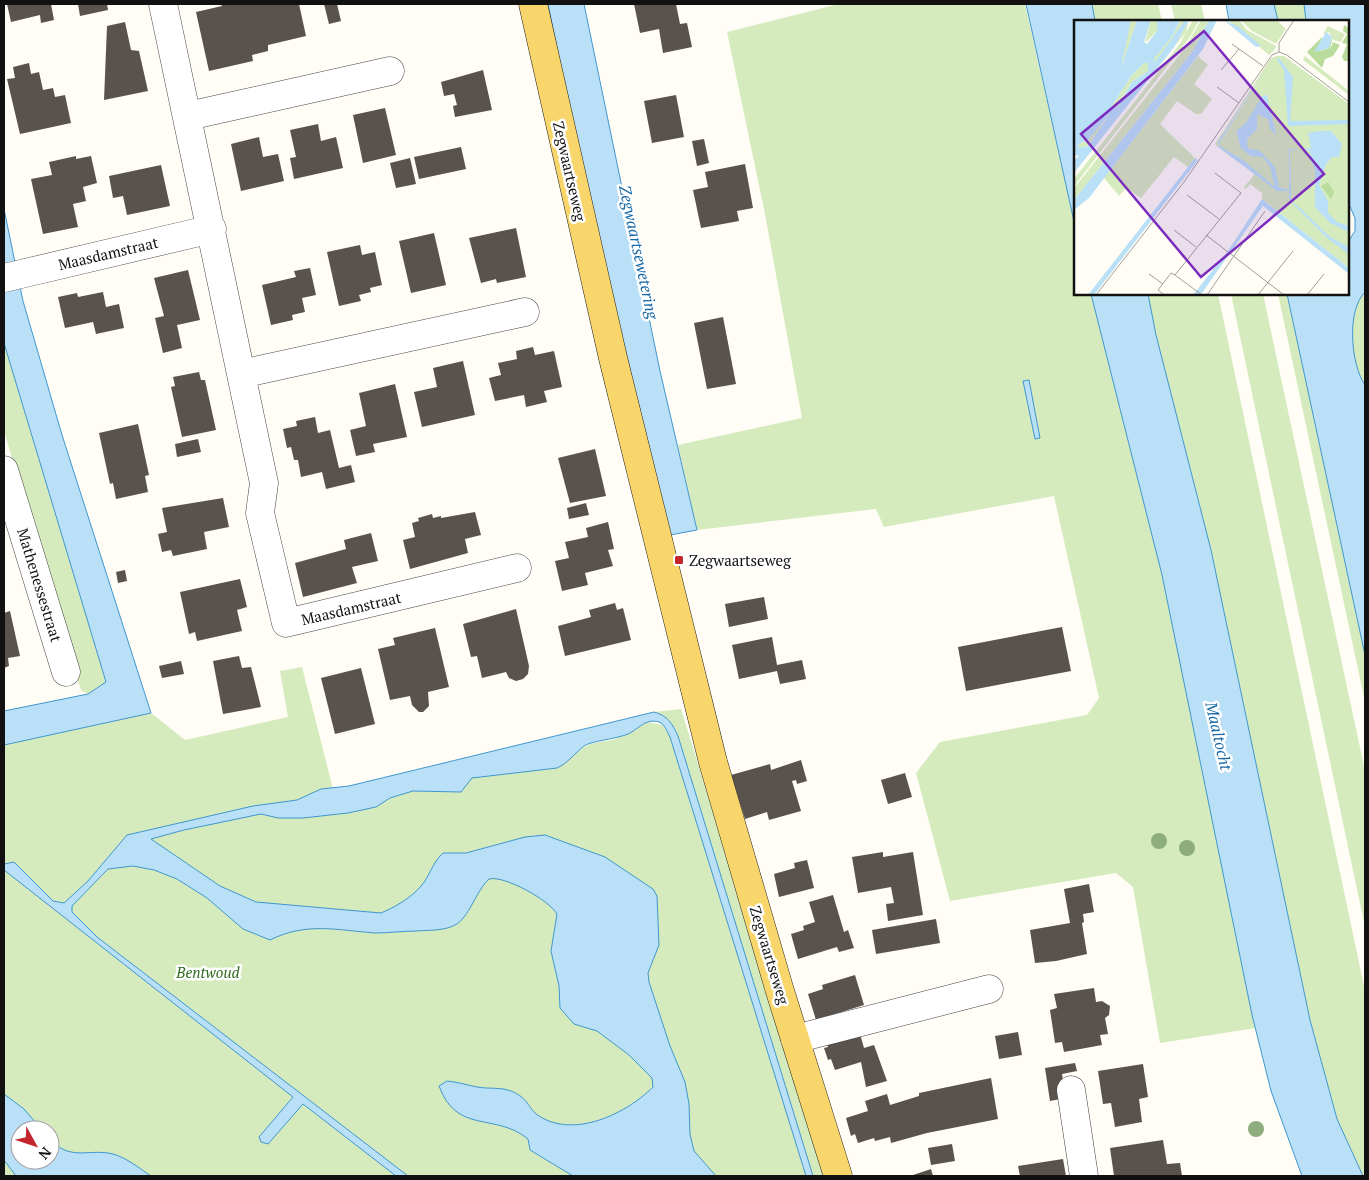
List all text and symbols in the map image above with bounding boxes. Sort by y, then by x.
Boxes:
inset map [1074,20,1349,295]
street label: Zegwaartseweg [549,119,591,224]
water label: Zegwaartsewetering [614,183,664,322]
street label: Maasdamstraat [56,232,160,274]
street label: Mathenessestraat [13,526,67,645]
place label: Zegwaartseweg [689,550,792,570]
marker: Zegwaartseweg [673,554,685,566]
street label: Maasdamstraat [299,587,403,629]
water label: Maaltocht [1200,699,1238,773]
street label: Zegwaartseweg [746,903,795,1008]
park label: Bentwoud [175,962,241,982]
north arrow [10,1120,60,1170]
text: N [34,1144,56,1164]

